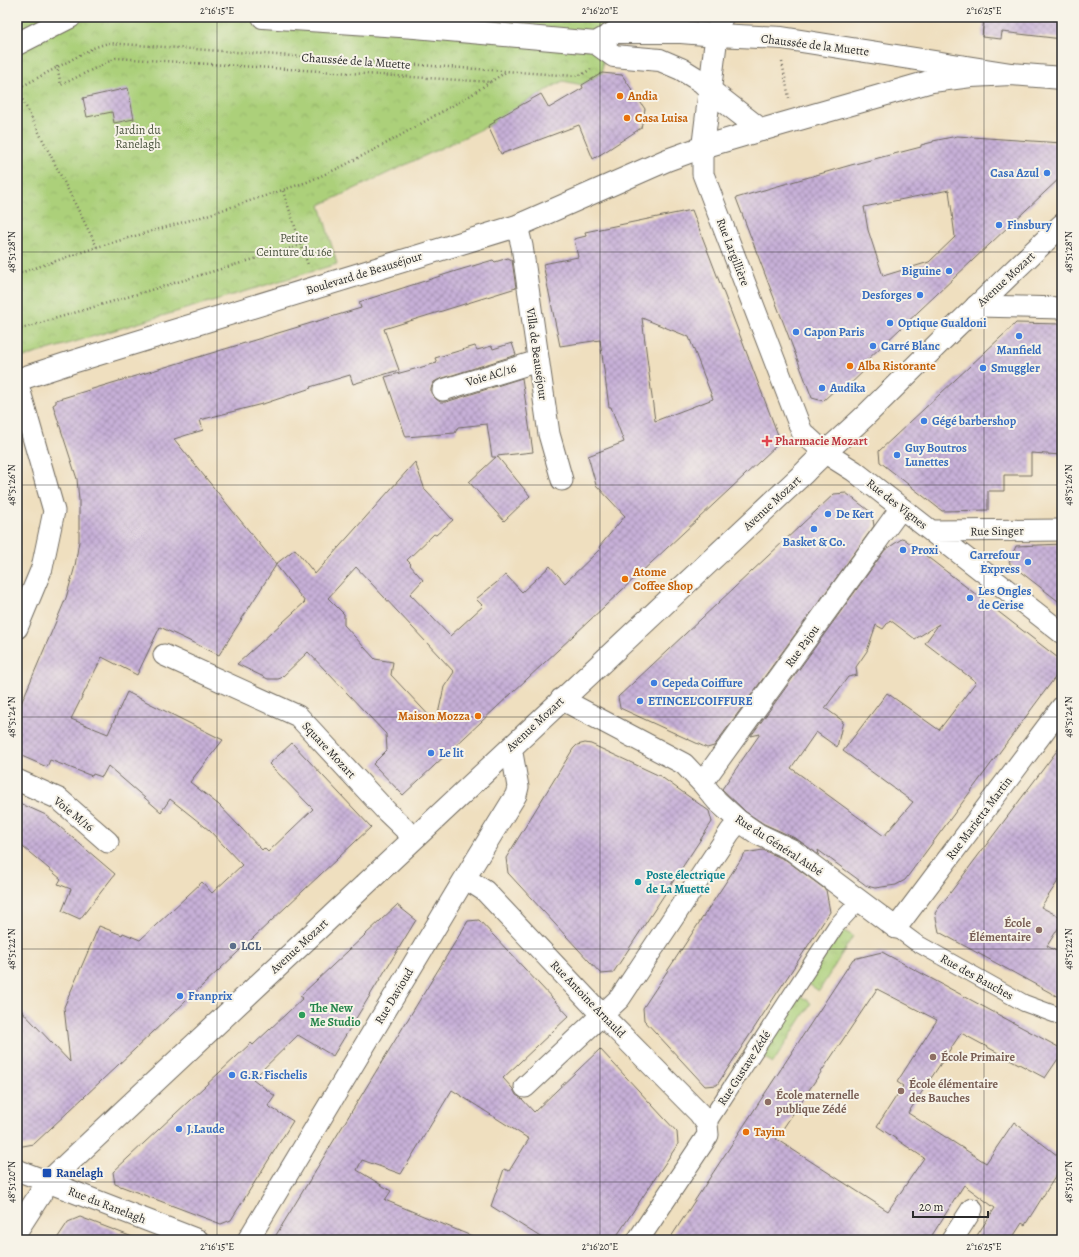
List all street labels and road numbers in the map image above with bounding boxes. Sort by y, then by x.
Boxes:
street label: Chaussée de la Muette [760,30,870,60]
street label: Chaussée de la Muette [301,49,411,73]
street label: Rue Largillière [713,216,753,288]
street label: Boulevard de Beauséjour [304,248,424,298]
street label: Avenue Mozart [973,248,1038,311]
street label: Villa de Beauséjour [522,306,551,402]
street label: Voie AC/16 [463,360,518,390]
street label: Avenue Mozart [739,472,804,535]
street label: Rue des Vignes [863,475,931,533]
street label: Rue Singer [970,523,1024,539]
street label: Rue Pajou [781,621,823,670]
street label: Avenue Mozart [502,693,567,756]
street label: Square Mozart [299,718,359,782]
street label: Rue Marietta Martin [942,773,1016,863]
street label: Voie M/16 [50,792,98,835]
street label: Rue du Général Aubé [732,811,826,879]
street label: Avenue Mozart [266,915,331,978]
street label: Rue des Bauches [938,950,1017,1004]
street label: Rue Antoine Arnauld [547,957,629,1041]
street label: Rue Davioud [371,965,417,1027]
street label: Rue Gustave Zédé [714,1027,774,1109]
street label: Rue du Ranelagh [66,1183,149,1227]

